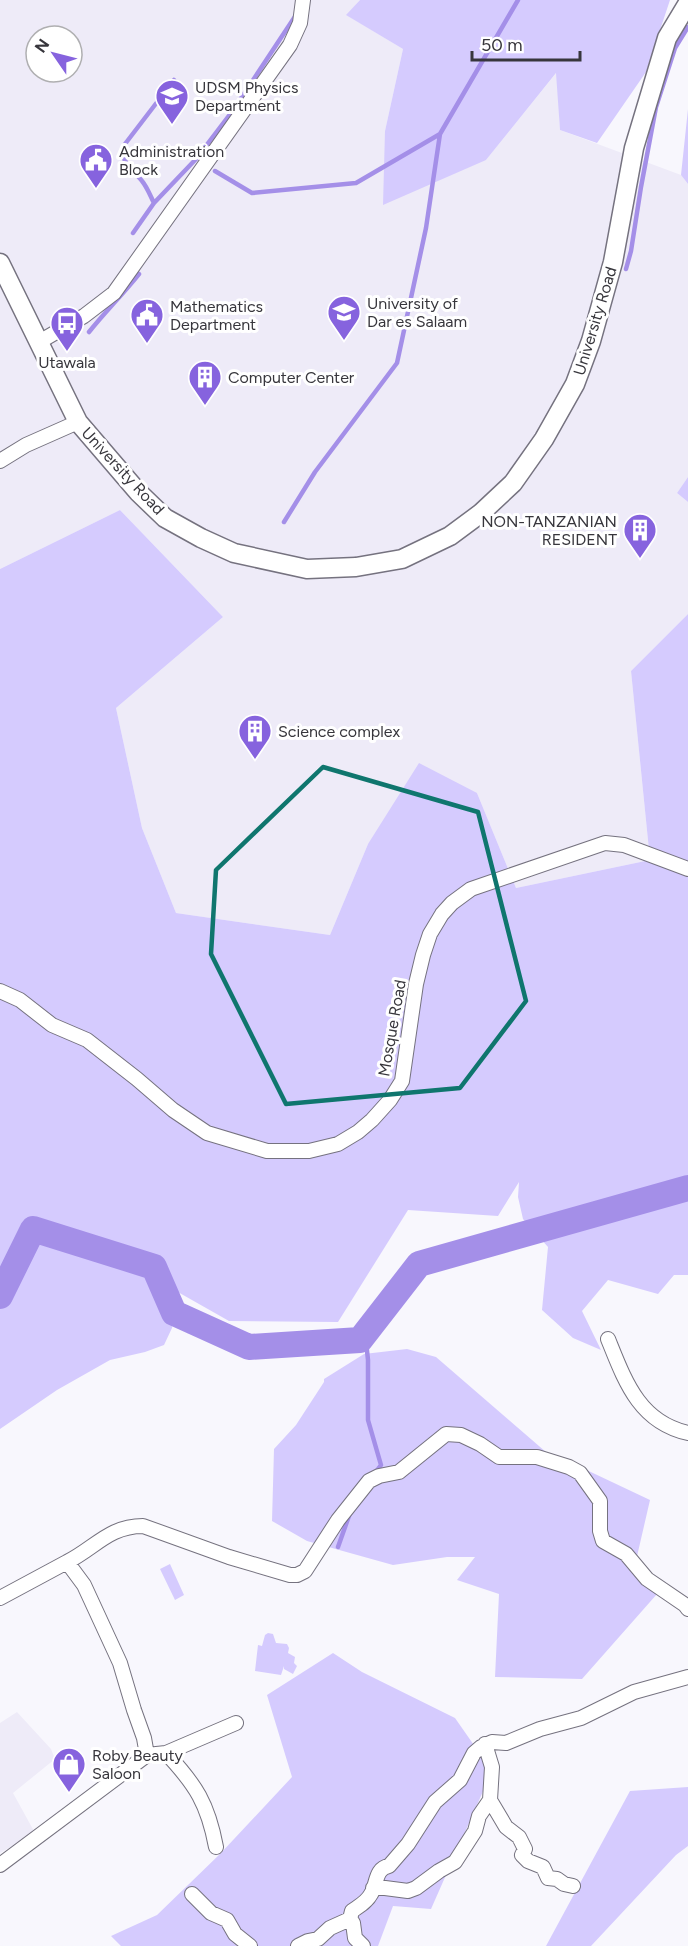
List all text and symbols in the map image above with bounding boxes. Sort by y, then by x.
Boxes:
north arrow [24,24,84,84]
scale bar [472,24,580,62]
text: 50 m [481,34,523,56]
text: N [31,35,53,56]
school or university icon: UDSM Physics Department [154,78,190,125]
place label: UDSM Physics Department [195,78,298,115]
public building icon: Administration Block [78,142,114,189]
place label: Administration Block [119,142,224,179]
street label: University Road [569,264,621,378]
school or university icon: University of Dar es Salaam [326,294,362,341]
place label: University of Dar es Salaam [367,294,467,331]
public building icon: Mathematics Department [129,297,165,344]
place label: Mathematics Department [170,297,263,334]
bus stop icon: Utawala [49,305,85,352]
place label: Utawala [38,353,96,372]
building icon: Computer Center [187,359,223,406]
place label: Computer Center [228,368,355,387]
street label: University Road [78,423,168,519]
place label: NON-TANZANIAN RESIDENT [481,512,617,549]
building icon: NON-TANZANIAN RESIDENT [622,512,658,559]
building icon: Science complex [237,713,273,760]
place label: Science complex [278,722,400,741]
street label: Mosque Road [374,978,410,1078]
shop icon: Roby Beauty Saloon [51,1746,87,1793]
place label: Roby Beauty Saloon [92,1746,183,1783]

